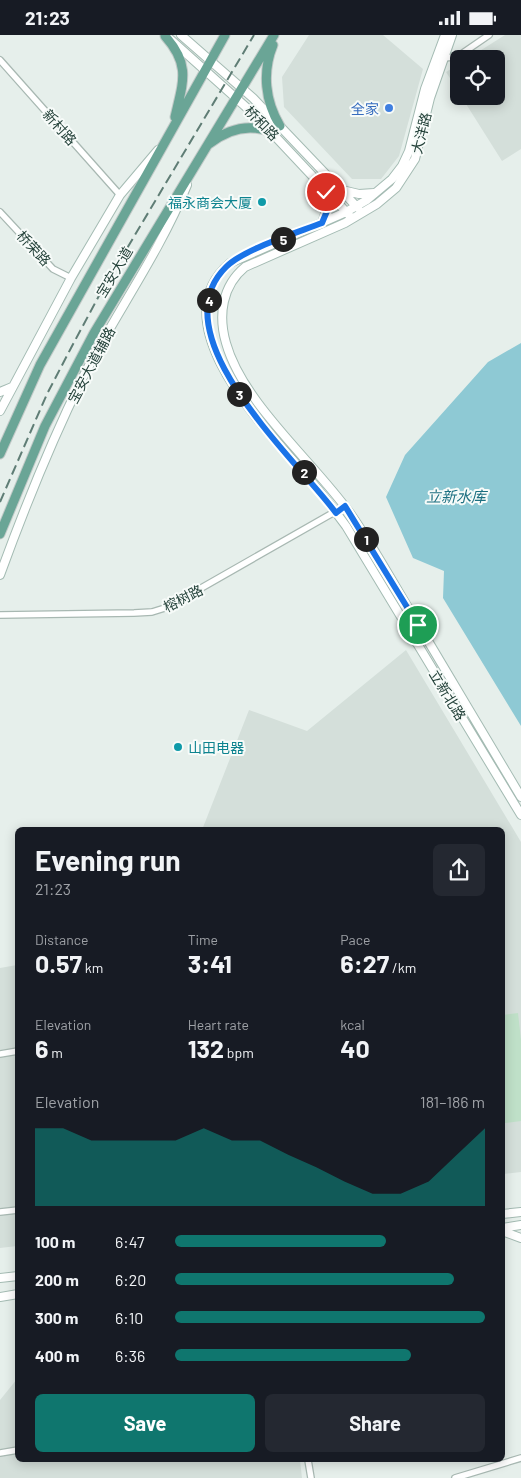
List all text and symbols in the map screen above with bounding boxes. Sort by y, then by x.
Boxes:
text: 21:23 [25,6,70,29]
map controls [450,50,505,105]
button: locate [450,50,505,105]
place label: 全家 [351,100,379,117]
street label: 桥和路 [241,102,283,144]
marker: 全家 [383,102,395,114]
street label: 新村路 [40,106,80,148]
street label: 大洋路 [408,111,434,155]
pin [305,171,347,213]
icon: check [312,178,340,206]
place label: 福永商会大厦 [168,194,252,211]
marker: 福永商会大厦 [256,196,268,208]
street label: 桥荣路 [13,227,55,269]
pin: 5 [270,227,296,251]
text: 5 [280,231,287,248]
street label: 宝安大道 [92,244,136,300]
pin: 4 [196,287,222,313]
text: 4 [205,292,214,309]
street label: 宝安大道辅路 [64,324,118,406]
pin: 3 [226,381,252,407]
text: 3 [236,386,243,403]
pin: 2 [292,459,316,485]
text: 2 [301,464,308,481]
water label: 立新水库 [426,487,489,505]
pin: 1 [354,527,378,551]
text: 1 [364,531,369,548]
street label: 榕树路 [160,581,206,615]
pin [397,604,439,646]
icon: arrive [404,611,432,639]
street label: 立新北路 [426,667,470,723]
place label: 山田电器 [188,739,244,756]
marker: 山田电器 [172,741,184,753]
text: Evening run [35,843,181,877]
button: share [433,844,485,896]
text: 21:23 [35,879,71,898]
text: Distance [35,931,88,948]
text: Time [188,931,218,948]
text: Pace [340,931,370,948]
text: 0.57 [35,948,82,978]
text: 3:41 [188,948,232,978]
text: 6:27 [340,948,389,978]
text: km [82,959,103,976]
text: /km [389,959,416,976]
text: Elevation [35,1016,91,1033]
text: Heart rate [188,1016,249,1033]
text: kcal [340,1016,365,1033]
text: 6 [35,1033,48,1063]
text: 132 [188,1033,224,1063]
text: 40 [340,1033,370,1063]
text: m [48,1044,63,1061]
text: bpm [224,1044,254,1061]
text: Elevation [35,1092,99,1111]
text: 181–186 m [420,1092,485,1111]
text: 100 m [35,1232,75,1251]
text: 6:47 [115,1232,145,1251]
text: 200 m [35,1270,79,1289]
text: 6:20 [115,1270,146,1289]
text: 300 m [35,1308,78,1327]
text: 6:10 [115,1308,143,1327]
text: 400 m [35,1346,79,1365]
text: 6:36 [115,1346,145,1365]
button: Save [35,1394,255,1452]
button: Share [265,1394,485,1452]

